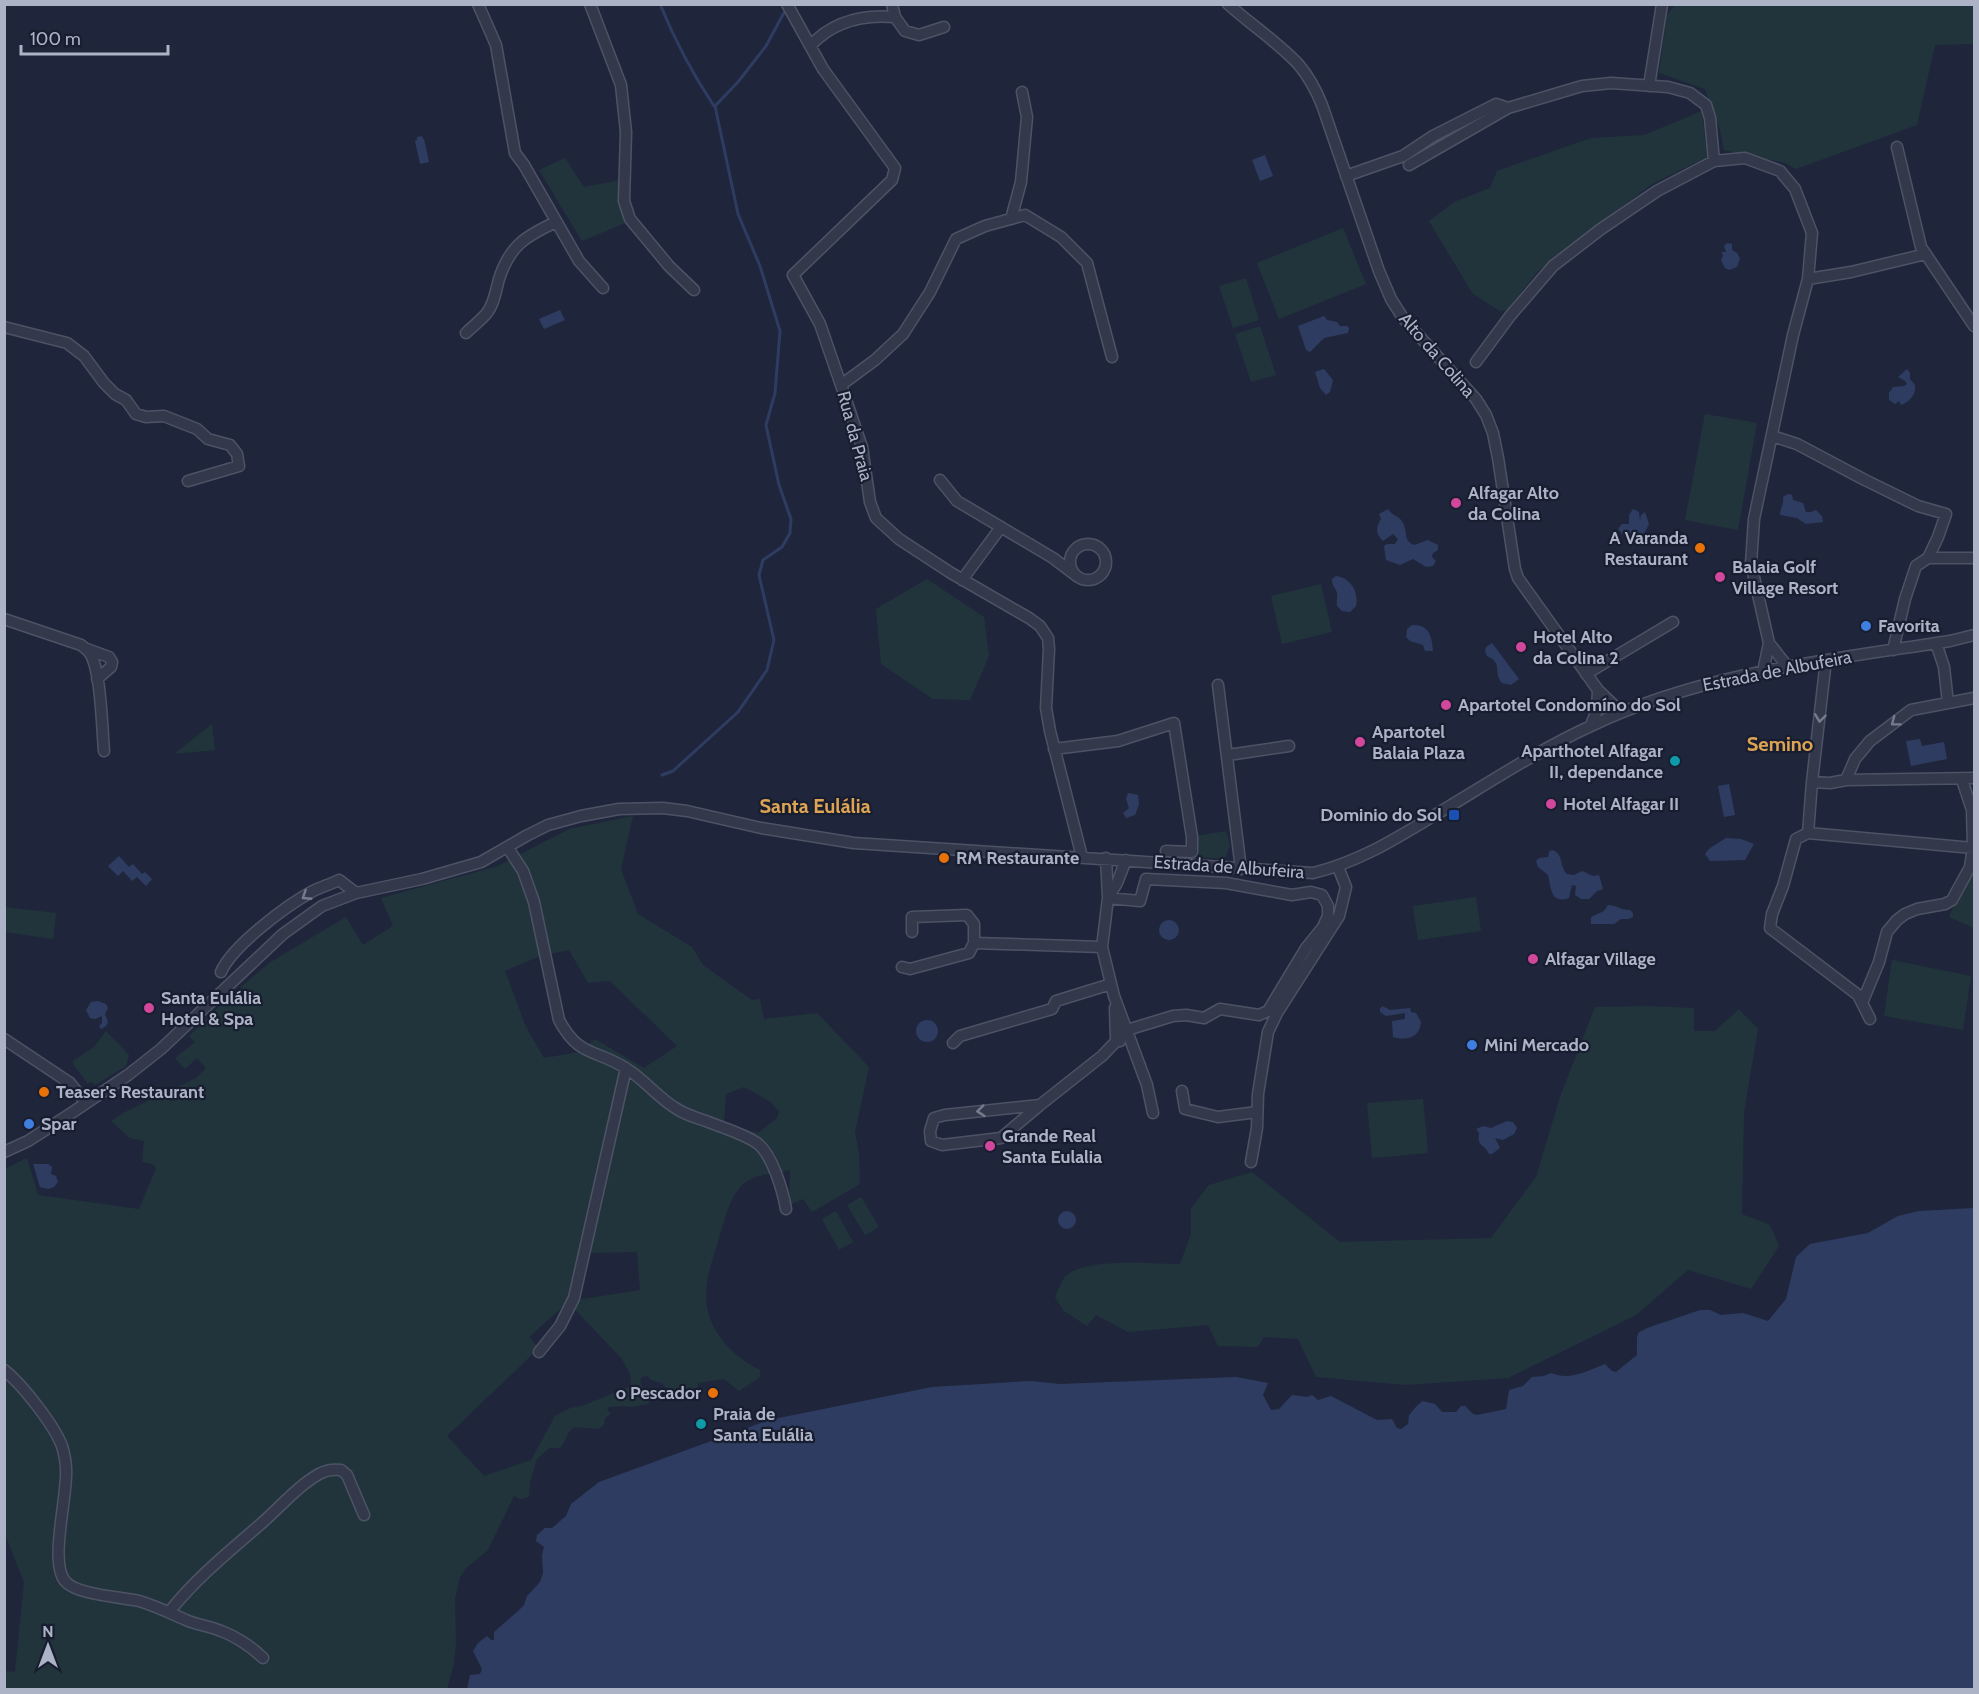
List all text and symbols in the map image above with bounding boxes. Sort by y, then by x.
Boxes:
scale bar [21,18,168,56]
text: 100 m [30,28,81,50]
street label: Alto da Colina [1394,308,1480,402]
street label: Rua da Praia [832,389,878,484]
place label: Alfagar Alto da Colina [1468,482,1559,525]
marker: Alfagar Alto da Colina [1449,496,1463,510]
place label: A Varanda Restaurant [1604,527,1688,570]
marker: A Varanda Restaurant [1693,541,1707,555]
place label: Balaia Golf Village Resort [1732,556,1838,599]
marker: Balaia Golf Village Resort [1713,570,1727,584]
place label: Favorita [1878,615,1940,637]
marker: Favorita [1859,619,1873,633]
place label: Hotel Alto da Colina 2 [1533,626,1619,669]
marker: Hotel Alto da Colina 2 [1514,640,1528,654]
street label: Estrada de Albufeira [1701,646,1854,696]
place label: Apartotel Condomíno do Sol [1458,694,1681,716]
marker: Apartotel Condomíno do Sol [1439,698,1453,712]
one-way arrow [1814,714,1826,723]
one-way arrow [1890,715,1901,726]
place label: Apartotel Balaia Plaza [1372,721,1465,764]
district label: Semino [1747,732,1813,756]
marker: Apartotel Balaia Plaza [1353,735,1367,749]
place label: Aparthotel Alfagar II, dependance [1521,740,1663,783]
marker: Aparthotel Alfagar II, dependance [1668,754,1682,768]
place label: Hotel Alfagar II [1563,793,1679,815]
district label: Santa Eulália [759,794,871,818]
marker: Hotel Alfagar II [1544,797,1558,811]
place label: Dominio do Sol [1320,804,1442,826]
marker: Dominio do Sol [1447,808,1461,822]
place label: RM Restaurante [956,847,1079,869]
marker: RM Restaurante [937,851,951,865]
street label: Estrada de Albufeira [1153,851,1306,883]
one-way arrow [301,889,312,900]
place label: Alfagar Village [1545,948,1656,970]
marker: Alfagar Village [1526,952,1540,966]
place label: Santa Eulália Hotel & Spa [161,987,261,1030]
marker: Santa Eulália Hotel & Spa [142,1001,156,1015]
place label: Mini Mercado [1484,1034,1589,1056]
marker: Mini Mercado [1465,1038,1479,1052]
place label: Teaser's Restaurant [56,1081,204,1103]
marker: Teaser's Restaurant [37,1085,51,1099]
one-way arrow [977,1104,986,1117]
place label: Spar [41,1113,77,1135]
marker: Spar [22,1117,36,1131]
place label: Grande Real Santa Eulalia [1002,1125,1102,1168]
marker: Grande Real Santa Eulalia [983,1139,997,1153]
place label: o Pescador [616,1382,701,1404]
marker: o Pescador [706,1386,720,1400]
place label: Praia de Santa Eulália [713,1403,813,1446]
marker: Praia de Santa Eulália [694,1417,708,1431]
north arrow [18,1616,78,1676]
text: N [42,1622,54,1641]

